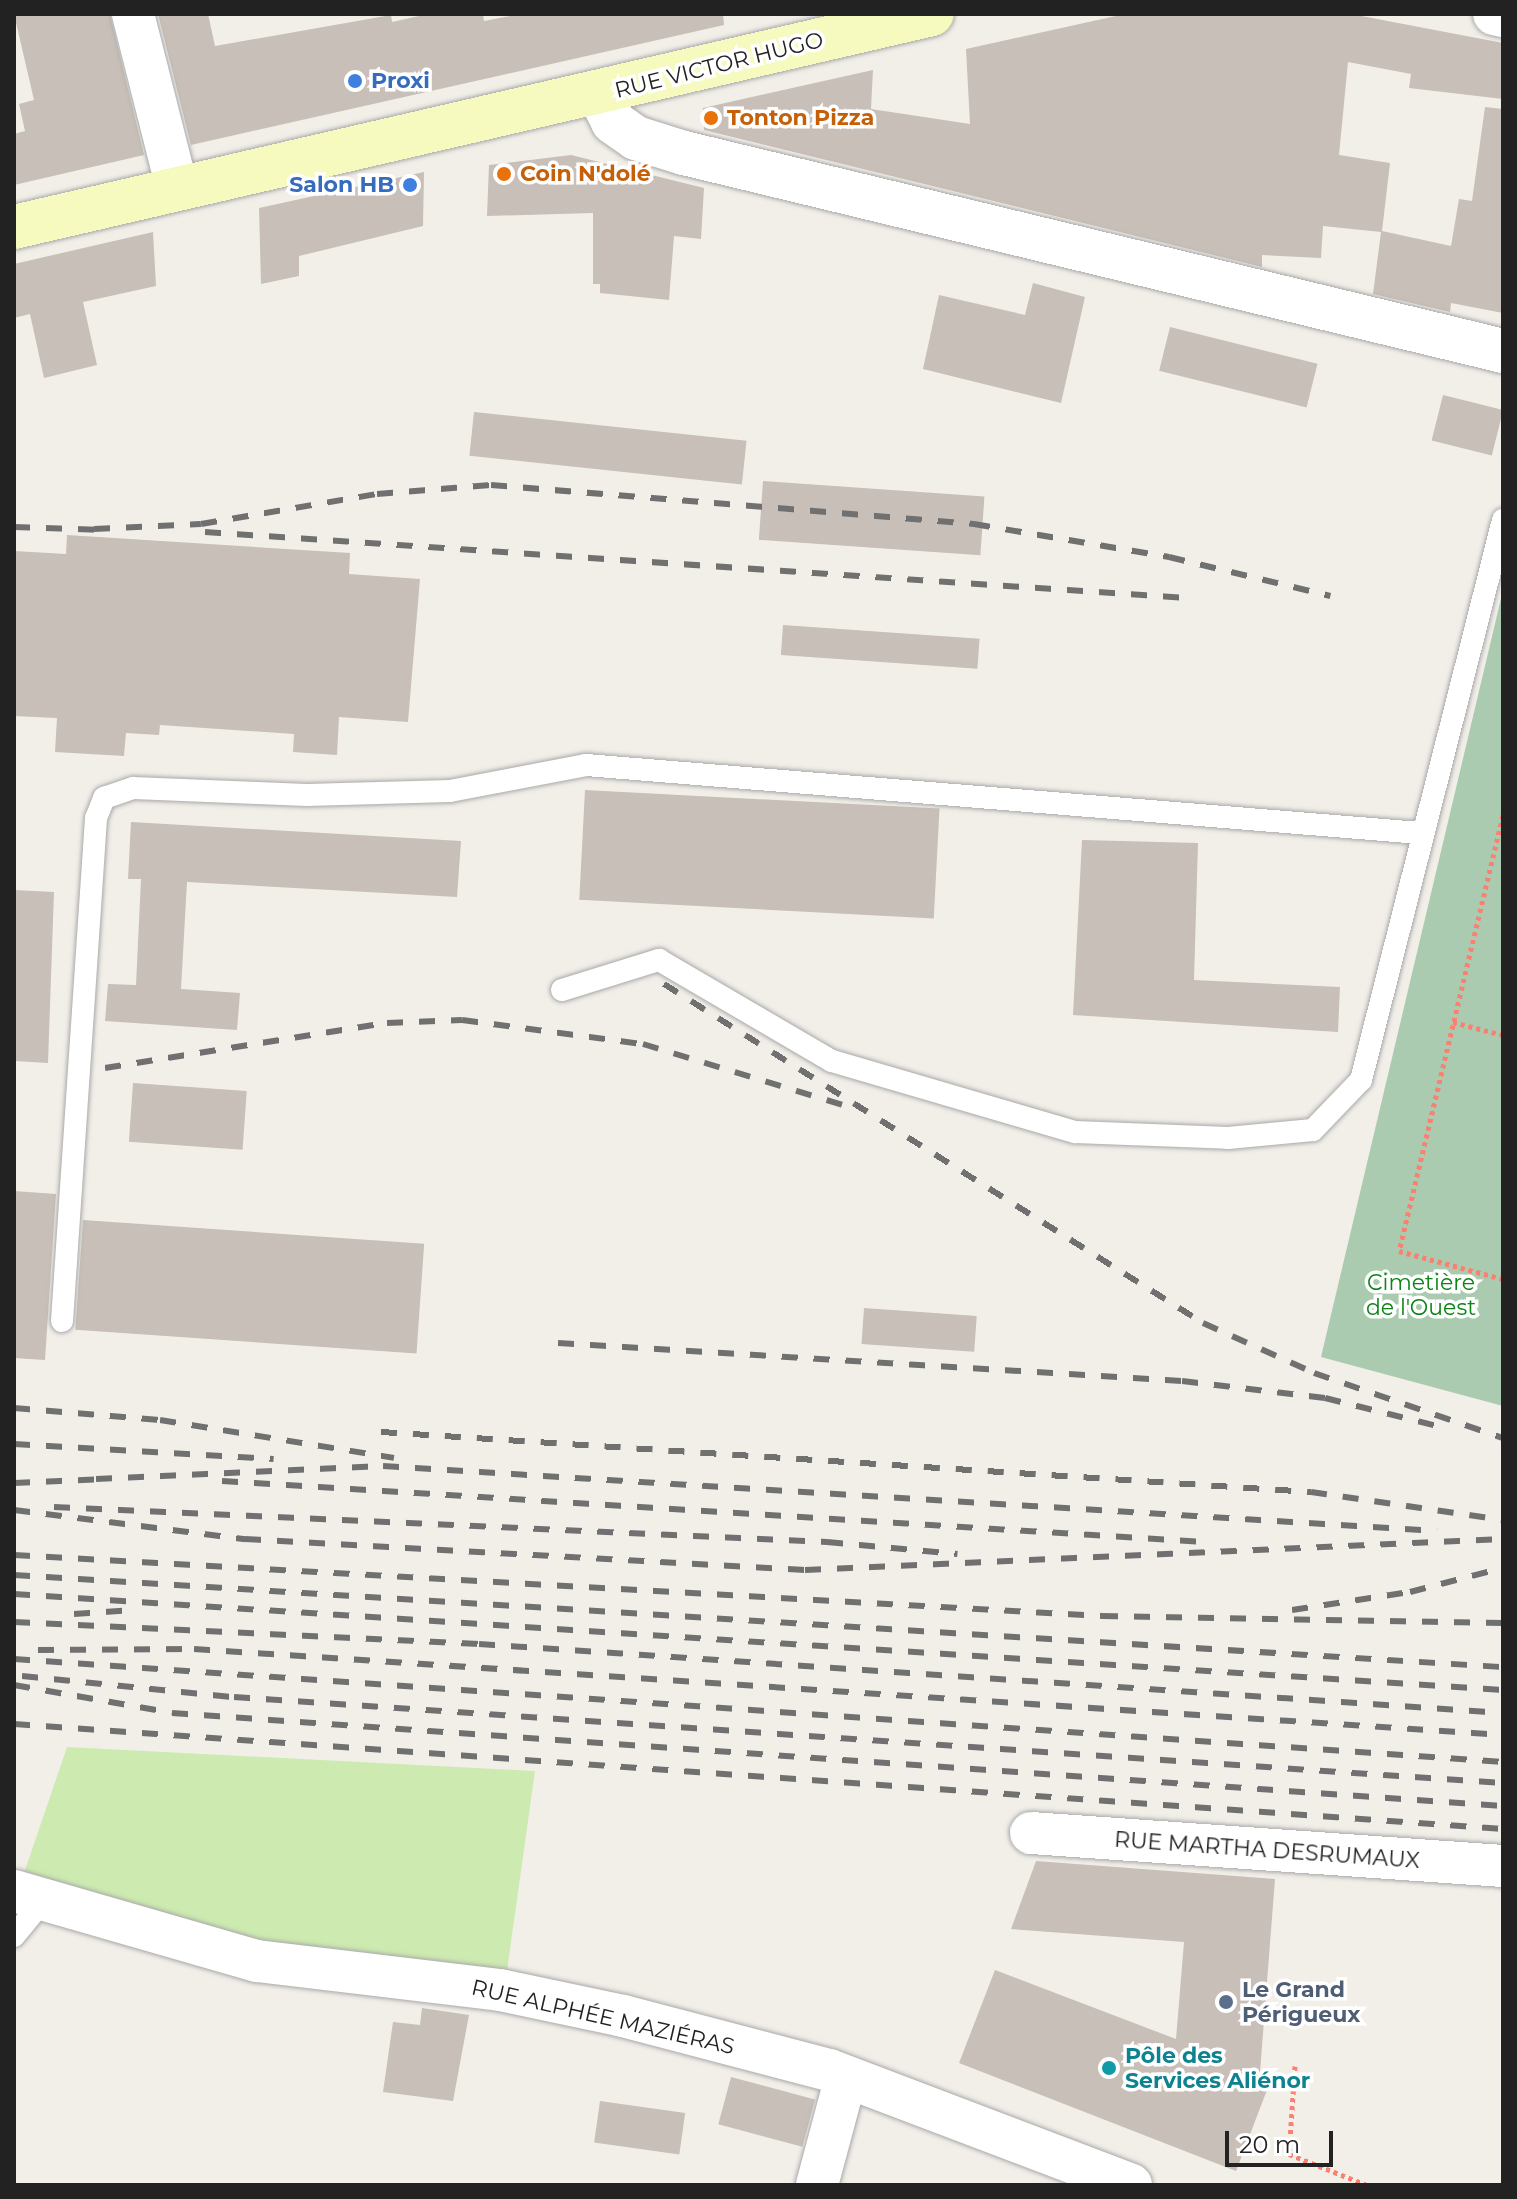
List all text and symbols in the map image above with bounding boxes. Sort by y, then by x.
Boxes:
street label: RUE VICTOR HUGO [612,26,826,104]
place label: Proxi [371,68,430,94]
marker: Proxi [346,72,364,90]
place label: Tonton Pizza [727,105,874,131]
marker: Tonton Pizza [702,109,720,127]
place label: Coin N'dolé [520,161,651,187]
marker: Coin N'dolé [495,165,513,183]
place label: Salon HB [289,172,394,198]
marker: Salon HB [401,176,419,194]
park label: Cimetière de l'Ouest [1366,1269,1476,1320]
street label: RUE MARTHA DESRUMAUX [1113,1826,1421,1874]
street label: RUE ALPHÉE MAZIÉRAS [469,1974,737,2060]
place label: Le Grand Périgueux [1242,1976,1360,2028]
marker: Le Grand Périgueux [1217,1993,1235,2011]
place label: Pôle des Services Aliénor [1125,2042,1310,2094]
marker: Pôle des Services Aliénor [1100,2059,1118,2077]
scale bar [1229,2115,1337,2165]
text: 20 m [1239,2130,1300,2159]

